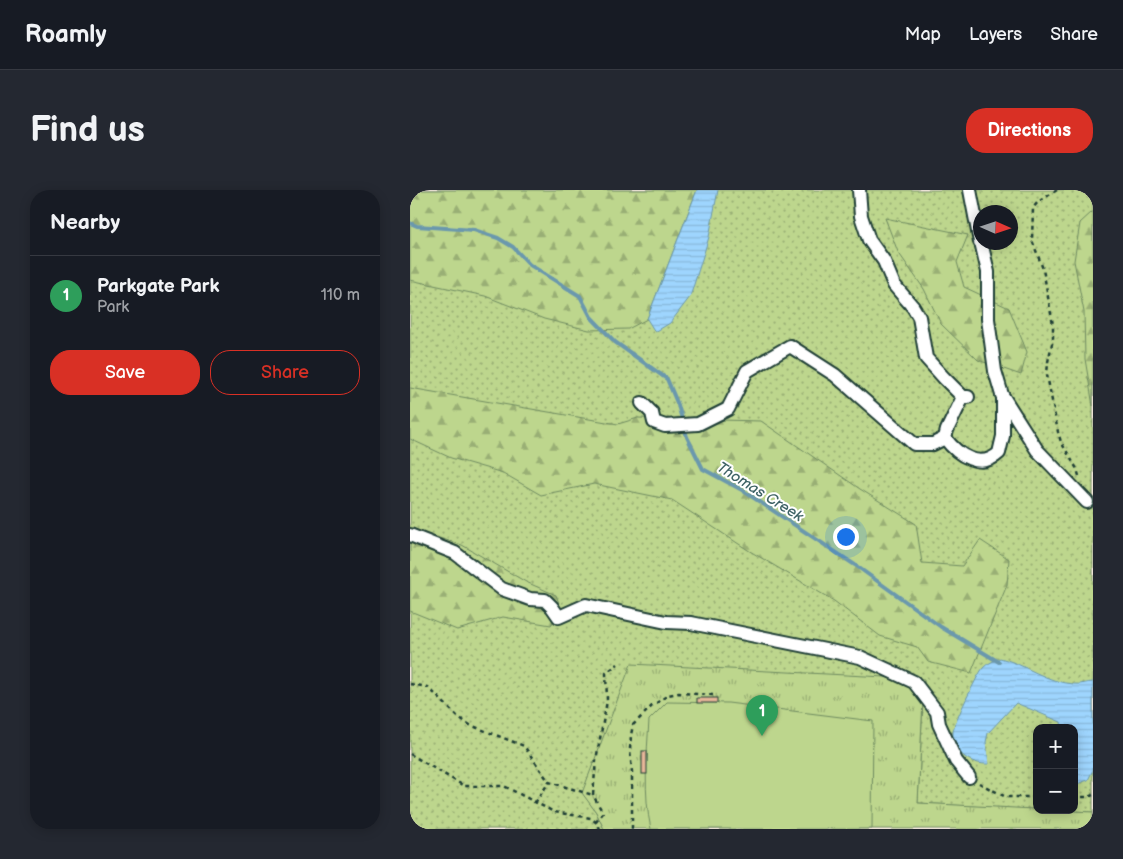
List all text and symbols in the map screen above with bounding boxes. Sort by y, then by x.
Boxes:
text: Roamly [25,20,106,49]
text: Map [905,24,941,45]
text: Layers [969,24,1022,45]
text: Share [1050,24,1098,45]
button: Directions [966,108,1093,153]
text: Find us [30,109,145,152]
north arrow [973,205,1018,250]
text: Nearby [50,210,120,235]
text: Parkgate Park [97,275,219,298]
text: 1 [63,286,69,305]
text: 110 m [321,286,360,305]
text: Park [97,298,129,317]
button: Save [50,350,200,395]
button: Share [210,350,360,395]
water label: Thomas Creek [713,458,807,526]
your location [833,524,859,550]
pin: 1 [746,695,778,736]
map controls [1033,724,1078,814]
button: + [1033,724,1078,769]
button: − [1033,769,1078,814]

